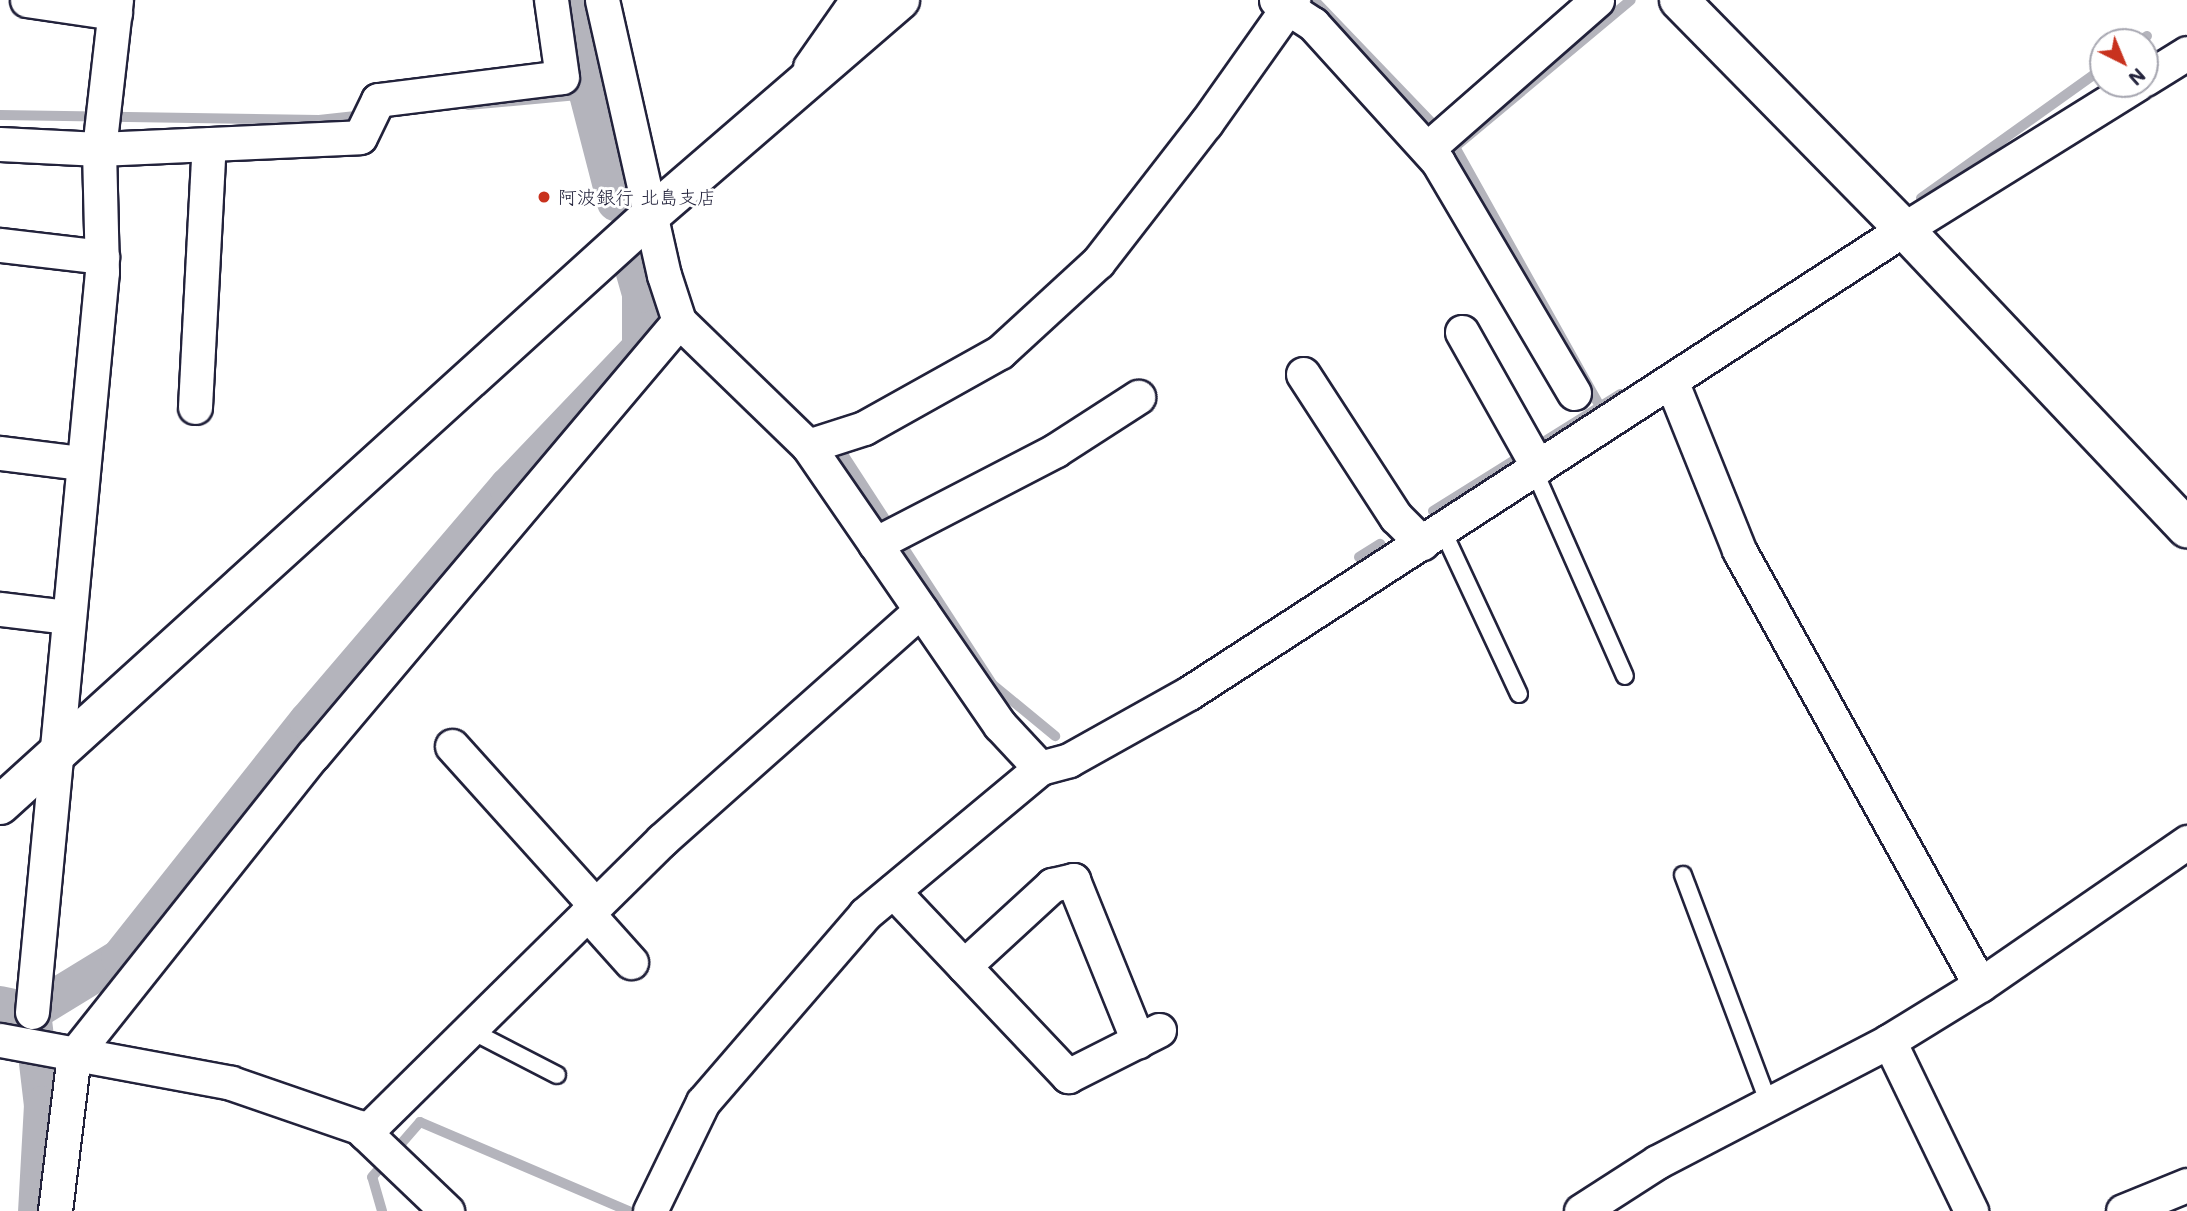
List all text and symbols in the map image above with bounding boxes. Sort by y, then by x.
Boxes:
north arrow [2089,28,2159,98]
text: N [2124,63,2151,91]
place label: 阿波銀行 北島支店 [558,186,716,208]
marker: 阿波銀行 北島支店 [536,189,552,205]

